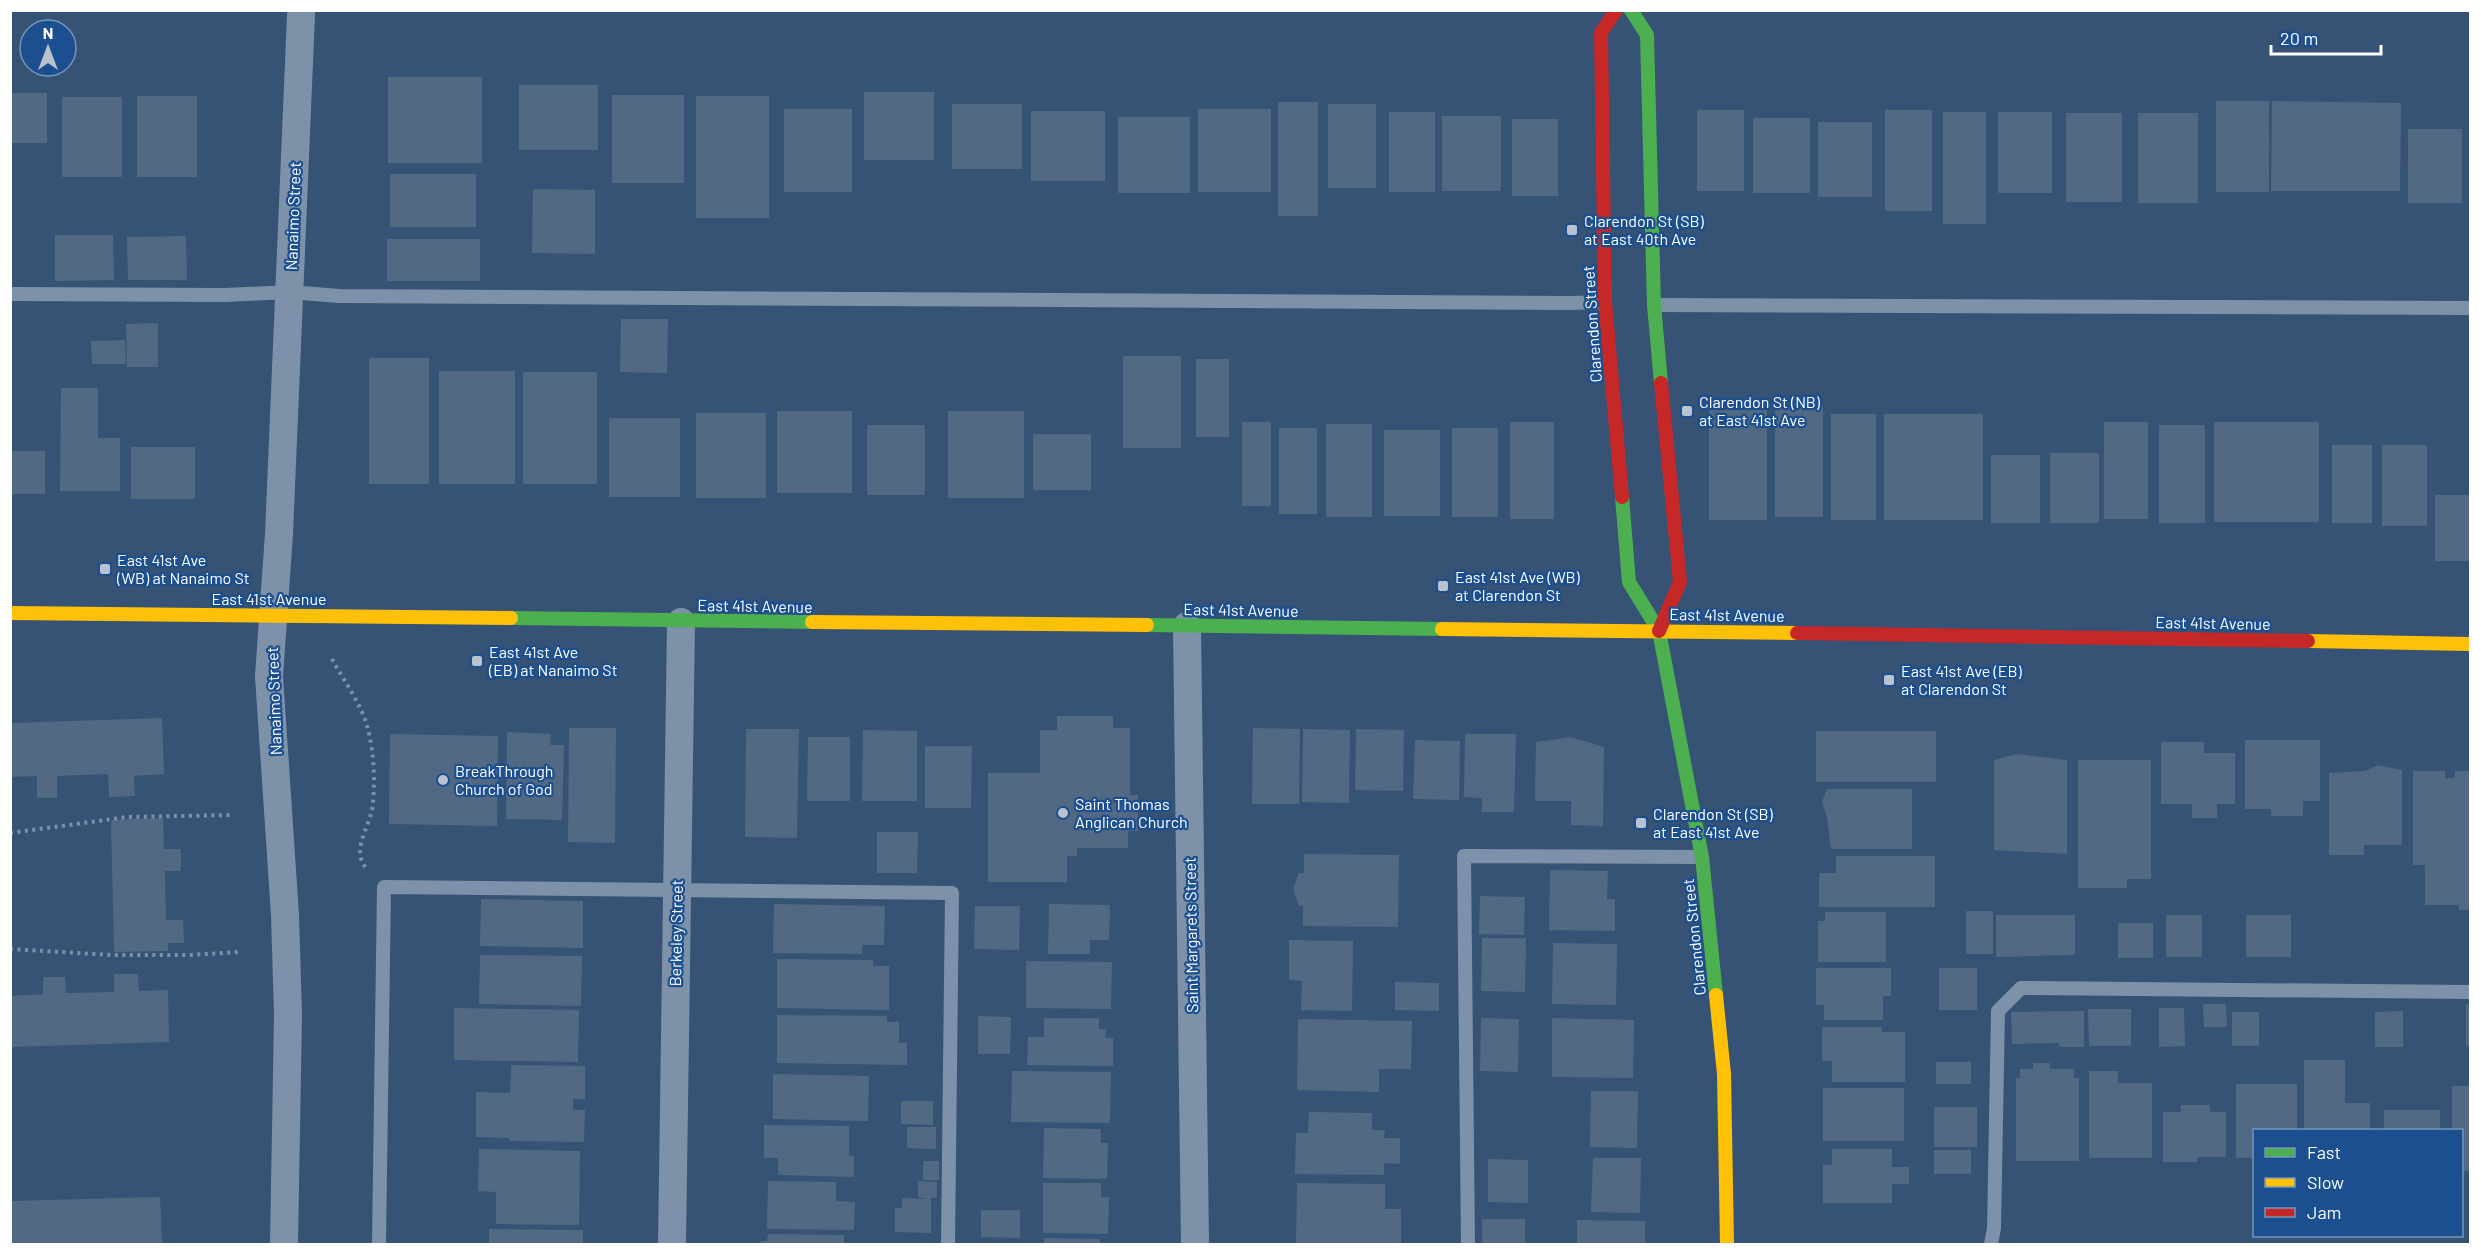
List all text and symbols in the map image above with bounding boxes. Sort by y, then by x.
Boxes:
north arrow [18,18,78,78]
scale bar [2271,18,2380,56]
text: N [43,23,53,42]
text: 20 m [2280,27,2318,49]
street label: Nanaimo Street [281,161,304,271]
place label: Clarendon St (SB) at East 40th Ave [1584,211,1705,248]
marker: Clarendon St (SB) at East 40th Ave [1565,223,1579,237]
street label: Clarendon Street [1578,265,1605,383]
place label: Clarendon St (NB) at East 41st Ave [1699,392,1821,429]
marker: Clarendon St (NB) at East 41st Ave [1680,404,1694,418]
place label: East 41st Ave (WB) at Nanaimo St [116,550,250,587]
marker: East 41st Ave (WB) at Nanaimo St [98,562,112,576]
place label: East 41st Ave (WB) at Clarendon St [1455,567,1581,604]
marker: East 41st Ave (WB) at Clarendon St [1436,579,1450,593]
street label: East 41st Avenue [211,589,327,608]
street label: East 41st Avenue [697,595,813,616]
street label: East 41st Avenue [1183,599,1299,620]
street label: East 41st Avenue [1669,604,1785,625]
street label: East 41st Avenue [2155,612,2271,633]
place label: East 41st Ave (EB) at Nanaimo St [488,642,617,679]
street label: Nanaimo Street [262,646,285,756]
marker: East 41st Ave (EB) at Nanaimo St [470,654,484,668]
place label: East 41st Ave (EB) at Clarendon St [1901,661,2022,698]
marker: East 41st Ave (EB) at Clarendon St [1882,673,1896,687]
place label: BreakThrough Church of God [455,761,553,798]
marker: BreakThrough Church of God [436,773,450,787]
place label: Saint Thomas Anglican Church [1075,794,1188,831]
place label: Clarendon St (SB) at East 41st Ave [1653,804,1774,841]
marker: Saint Thomas Anglican Church [1056,806,1070,820]
marker: Clarendon St (SB) at East 41st Ave [1634,816,1648,830]
street label: Saint Margarets Street [1180,857,1201,1013]
street label: Clarendon Street [1678,878,1709,996]
street label: Berkeley Street [665,879,686,987]
legend [2253,1129,2463,1237]
text: Fast [2307,1141,2341,1163]
text: Slow [2307,1171,2344,1193]
text: Jam [2307,1201,2341,1223]

